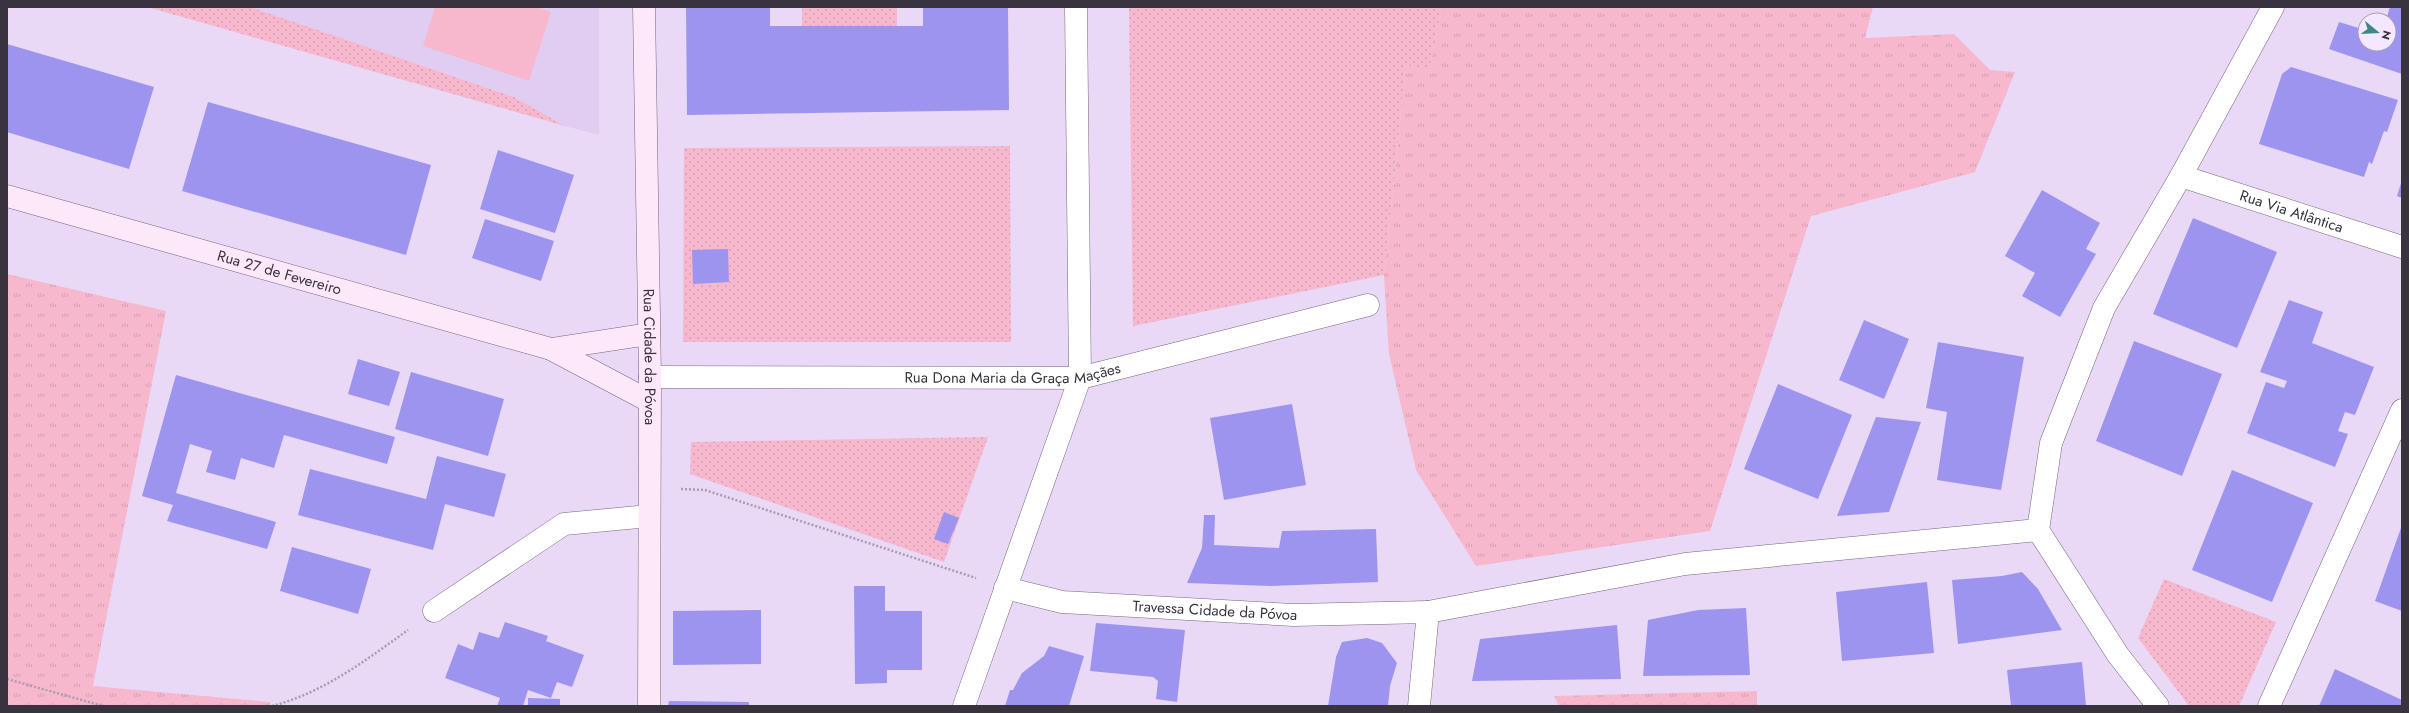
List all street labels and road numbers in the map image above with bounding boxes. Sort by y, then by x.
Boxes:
street label: Rua Via Atlântica [2237,185,2346,238]
street label: Rua 27 de Fevereiro [215,245,344,301]
street label: Rua Cidade da Póvoa [638,288,661,425]
street label: Rua Dona Maria da Graça Maçães [904,357,1123,389]
street label: Travessa Cidade da Póvoa [1132,595,1298,626]

